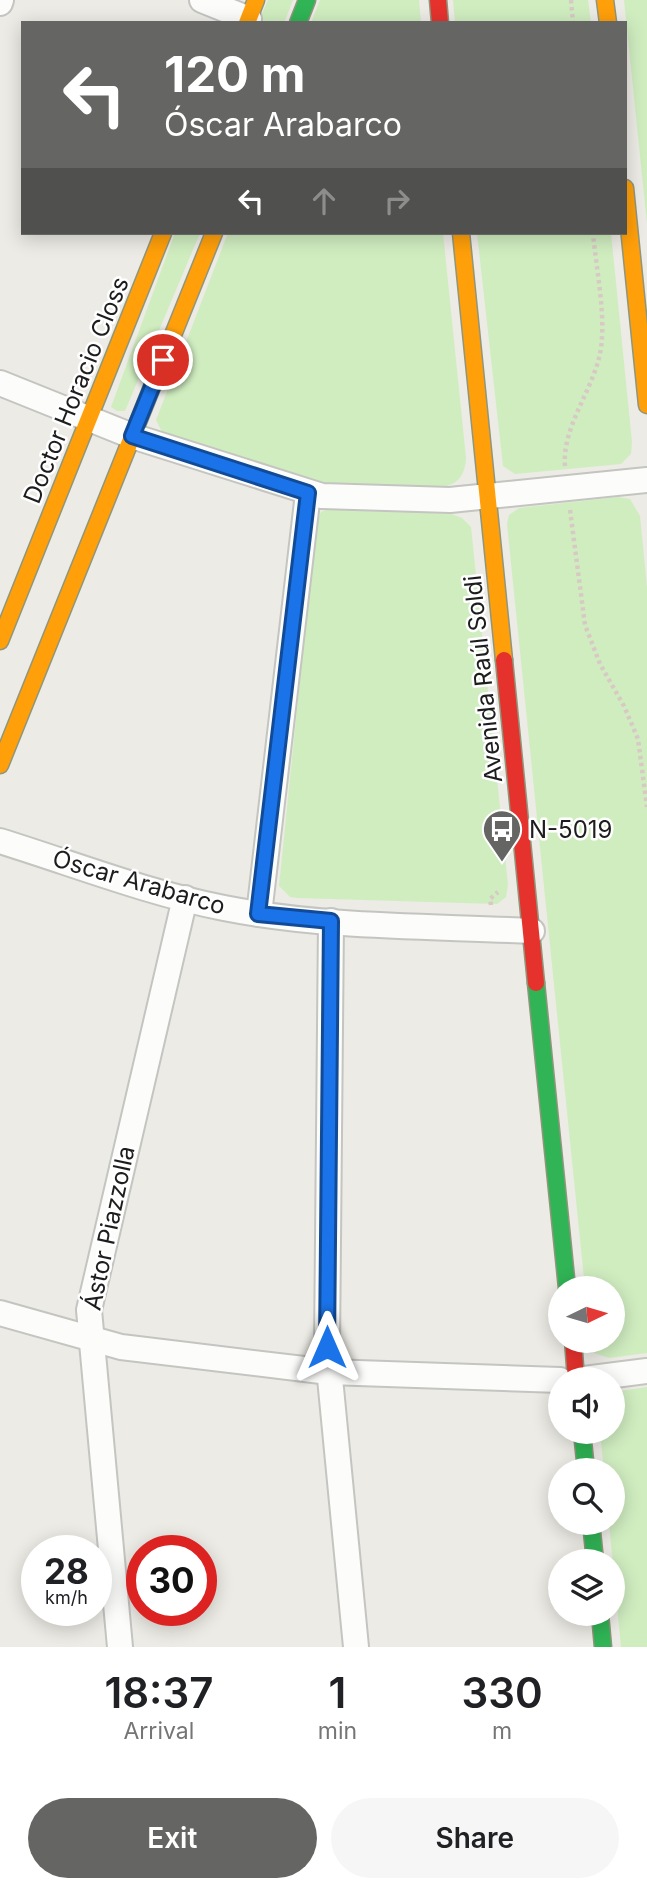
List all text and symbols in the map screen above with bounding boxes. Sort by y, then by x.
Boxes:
text: 120 m [164,45,305,104]
icon: left [49,49,140,140]
text: Óscar Arabarco [164,105,402,144]
icon: left [232,182,270,220]
icon: ahead [305,182,343,220]
icon: right [378,182,416,220]
street label: Doctor Horacio Closs [17,273,135,507]
pin [133,330,193,390]
icon: arrive [144,341,182,379]
street label: Avenida Raúl Soldi [458,574,508,784]
bus stop icon: N-5019 [481,808,523,863]
place label: N-5019 [529,815,613,844]
street label: Óscar Arabarco [49,843,229,921]
street label: Ástor Piazzolla [76,1143,141,1313]
north arrow [548,1276,625,1353]
map controls [548,1276,625,1626]
position arrow [290,1310,364,1384]
button: sound [548,1367,625,1444]
button: search [548,1458,625,1535]
speed limit sign: 30 [126,1535,217,1626]
button: layers [548,1549,625,1626]
text: 28 [44,1550,89,1592]
text: km/h [45,1587,88,1608]
text: 18:37 [104,1667,213,1718]
text: 1 [329,1667,346,1718]
text: 330 [461,1667,543,1718]
text: Arrival [123,1717,194,1745]
text: min [318,1717,357,1745]
text: m [492,1717,512,1745]
button: Exit [28,1798,317,1878]
button: Share [331,1798,619,1878]

